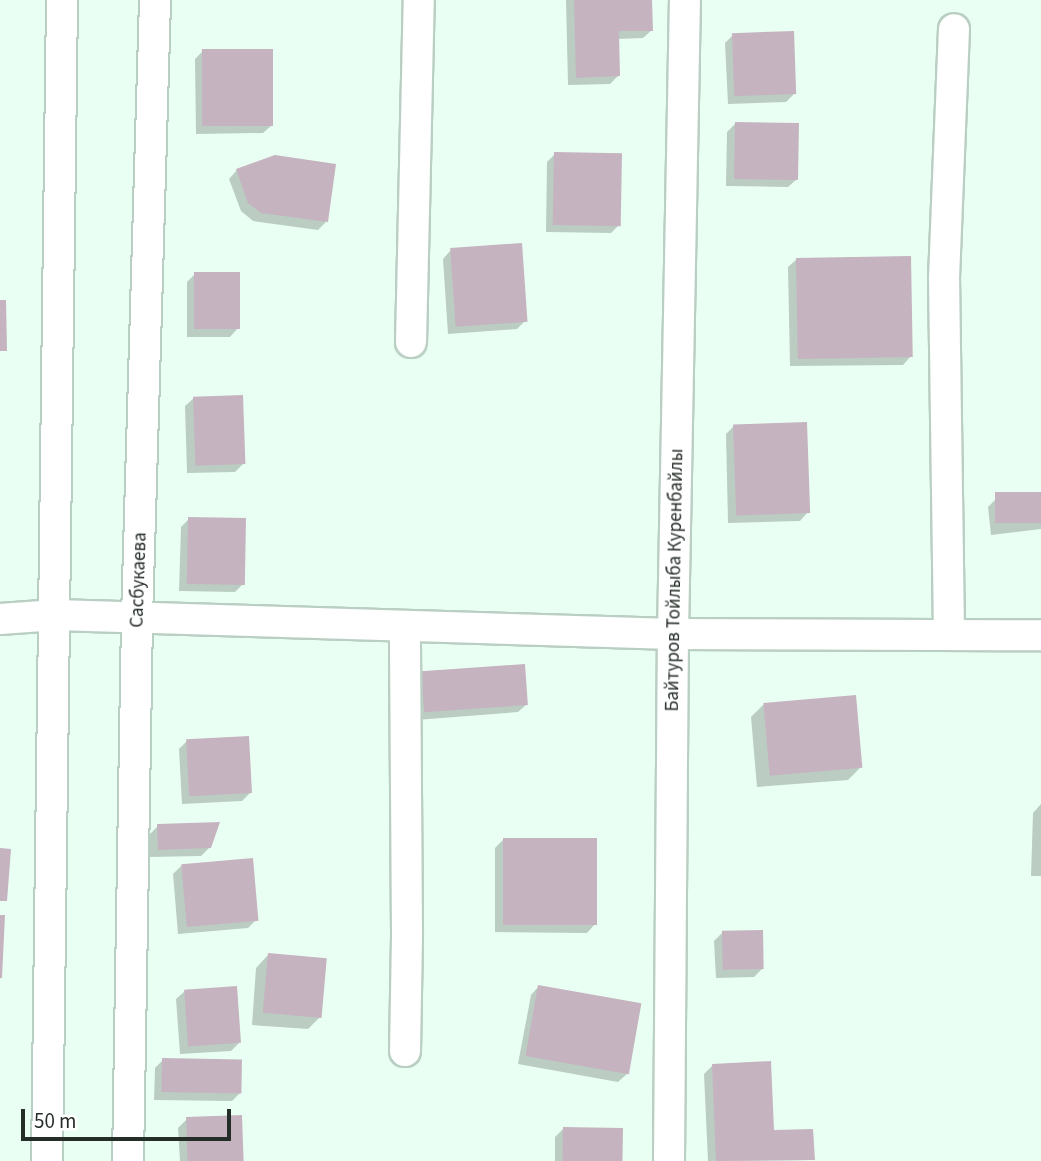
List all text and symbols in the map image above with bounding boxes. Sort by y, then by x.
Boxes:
street label: Байтуров Тойлыба Куренбайлы [661,448,689,712]
street label: Сасбукаева [126,532,152,628]
scale bar [24,1094,234,1138]
text: 50 m [34,1106,76,1136]

